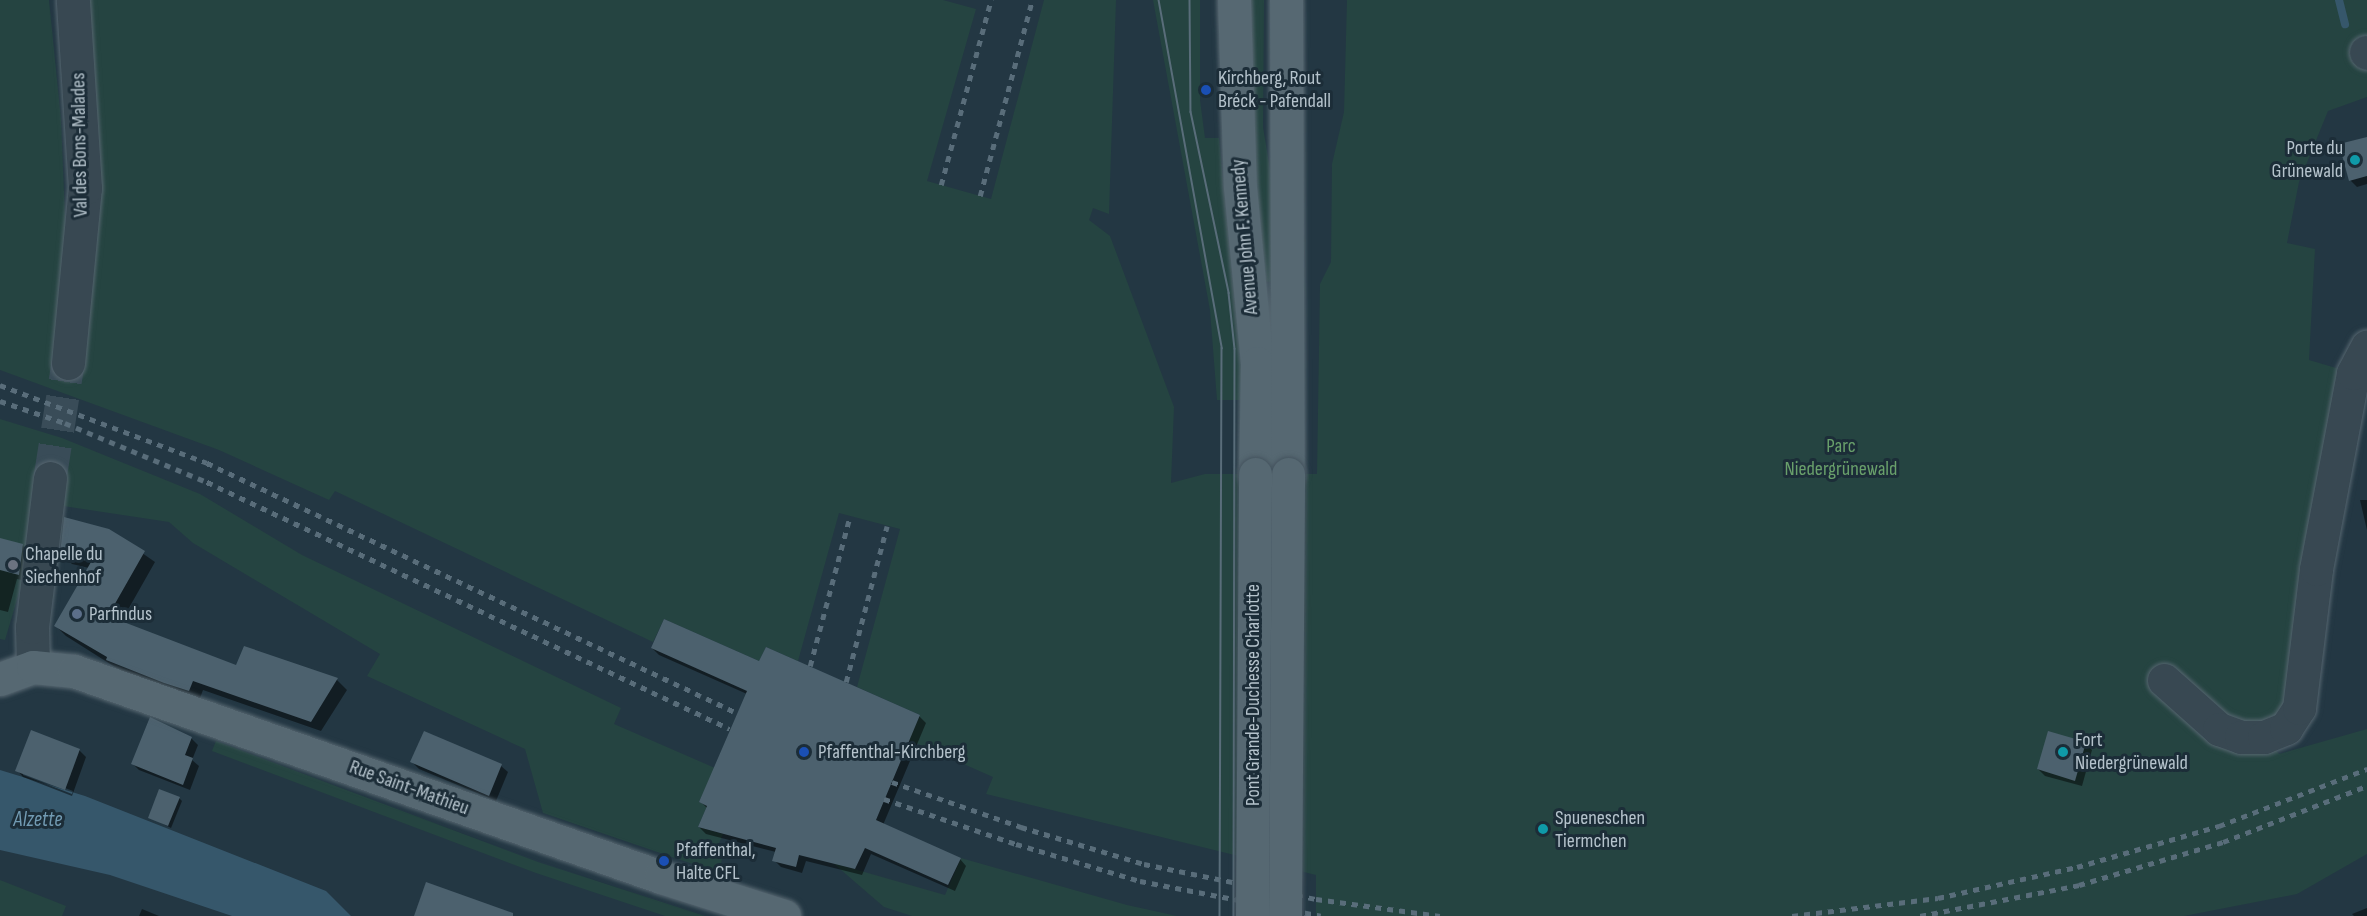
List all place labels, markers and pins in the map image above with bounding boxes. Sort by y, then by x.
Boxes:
place label: Kirchberg, Rout Bréck - Pafendall [1218,66,1331,113]
marker: Kirchberg, Rout Bréck - Pafendall [1199,83,1213,97]
place label: Porte du Grünewald [2272,136,2343,183]
marker: Porte du Grünewald [2348,153,2362,167]
place label: Chapelle du Siechenhof [25,542,103,589]
marker: Chapelle du Siechenhof [6,558,20,572]
place label: Parfindus [89,602,152,626]
marker: Parfindus [70,607,84,621]
place label: Fort Niedergrünewald [2075,728,2188,775]
place label: Pfaffenthal-Kirchberg [818,740,965,764]
marker: Pfaffenthal-Kirchberg [795,743,813,761]
marker: Fort Niedergrünewald [2056,745,2070,759]
place label: Spueneschen Tiermchen [1555,806,1645,853]
marker: Spueneschen Tiermchen [1536,822,1550,836]
place label: Pfaffenthal, Halte CFL [676,838,756,885]
marker: Pfaffenthal, Halte CFL [657,854,671,868]

